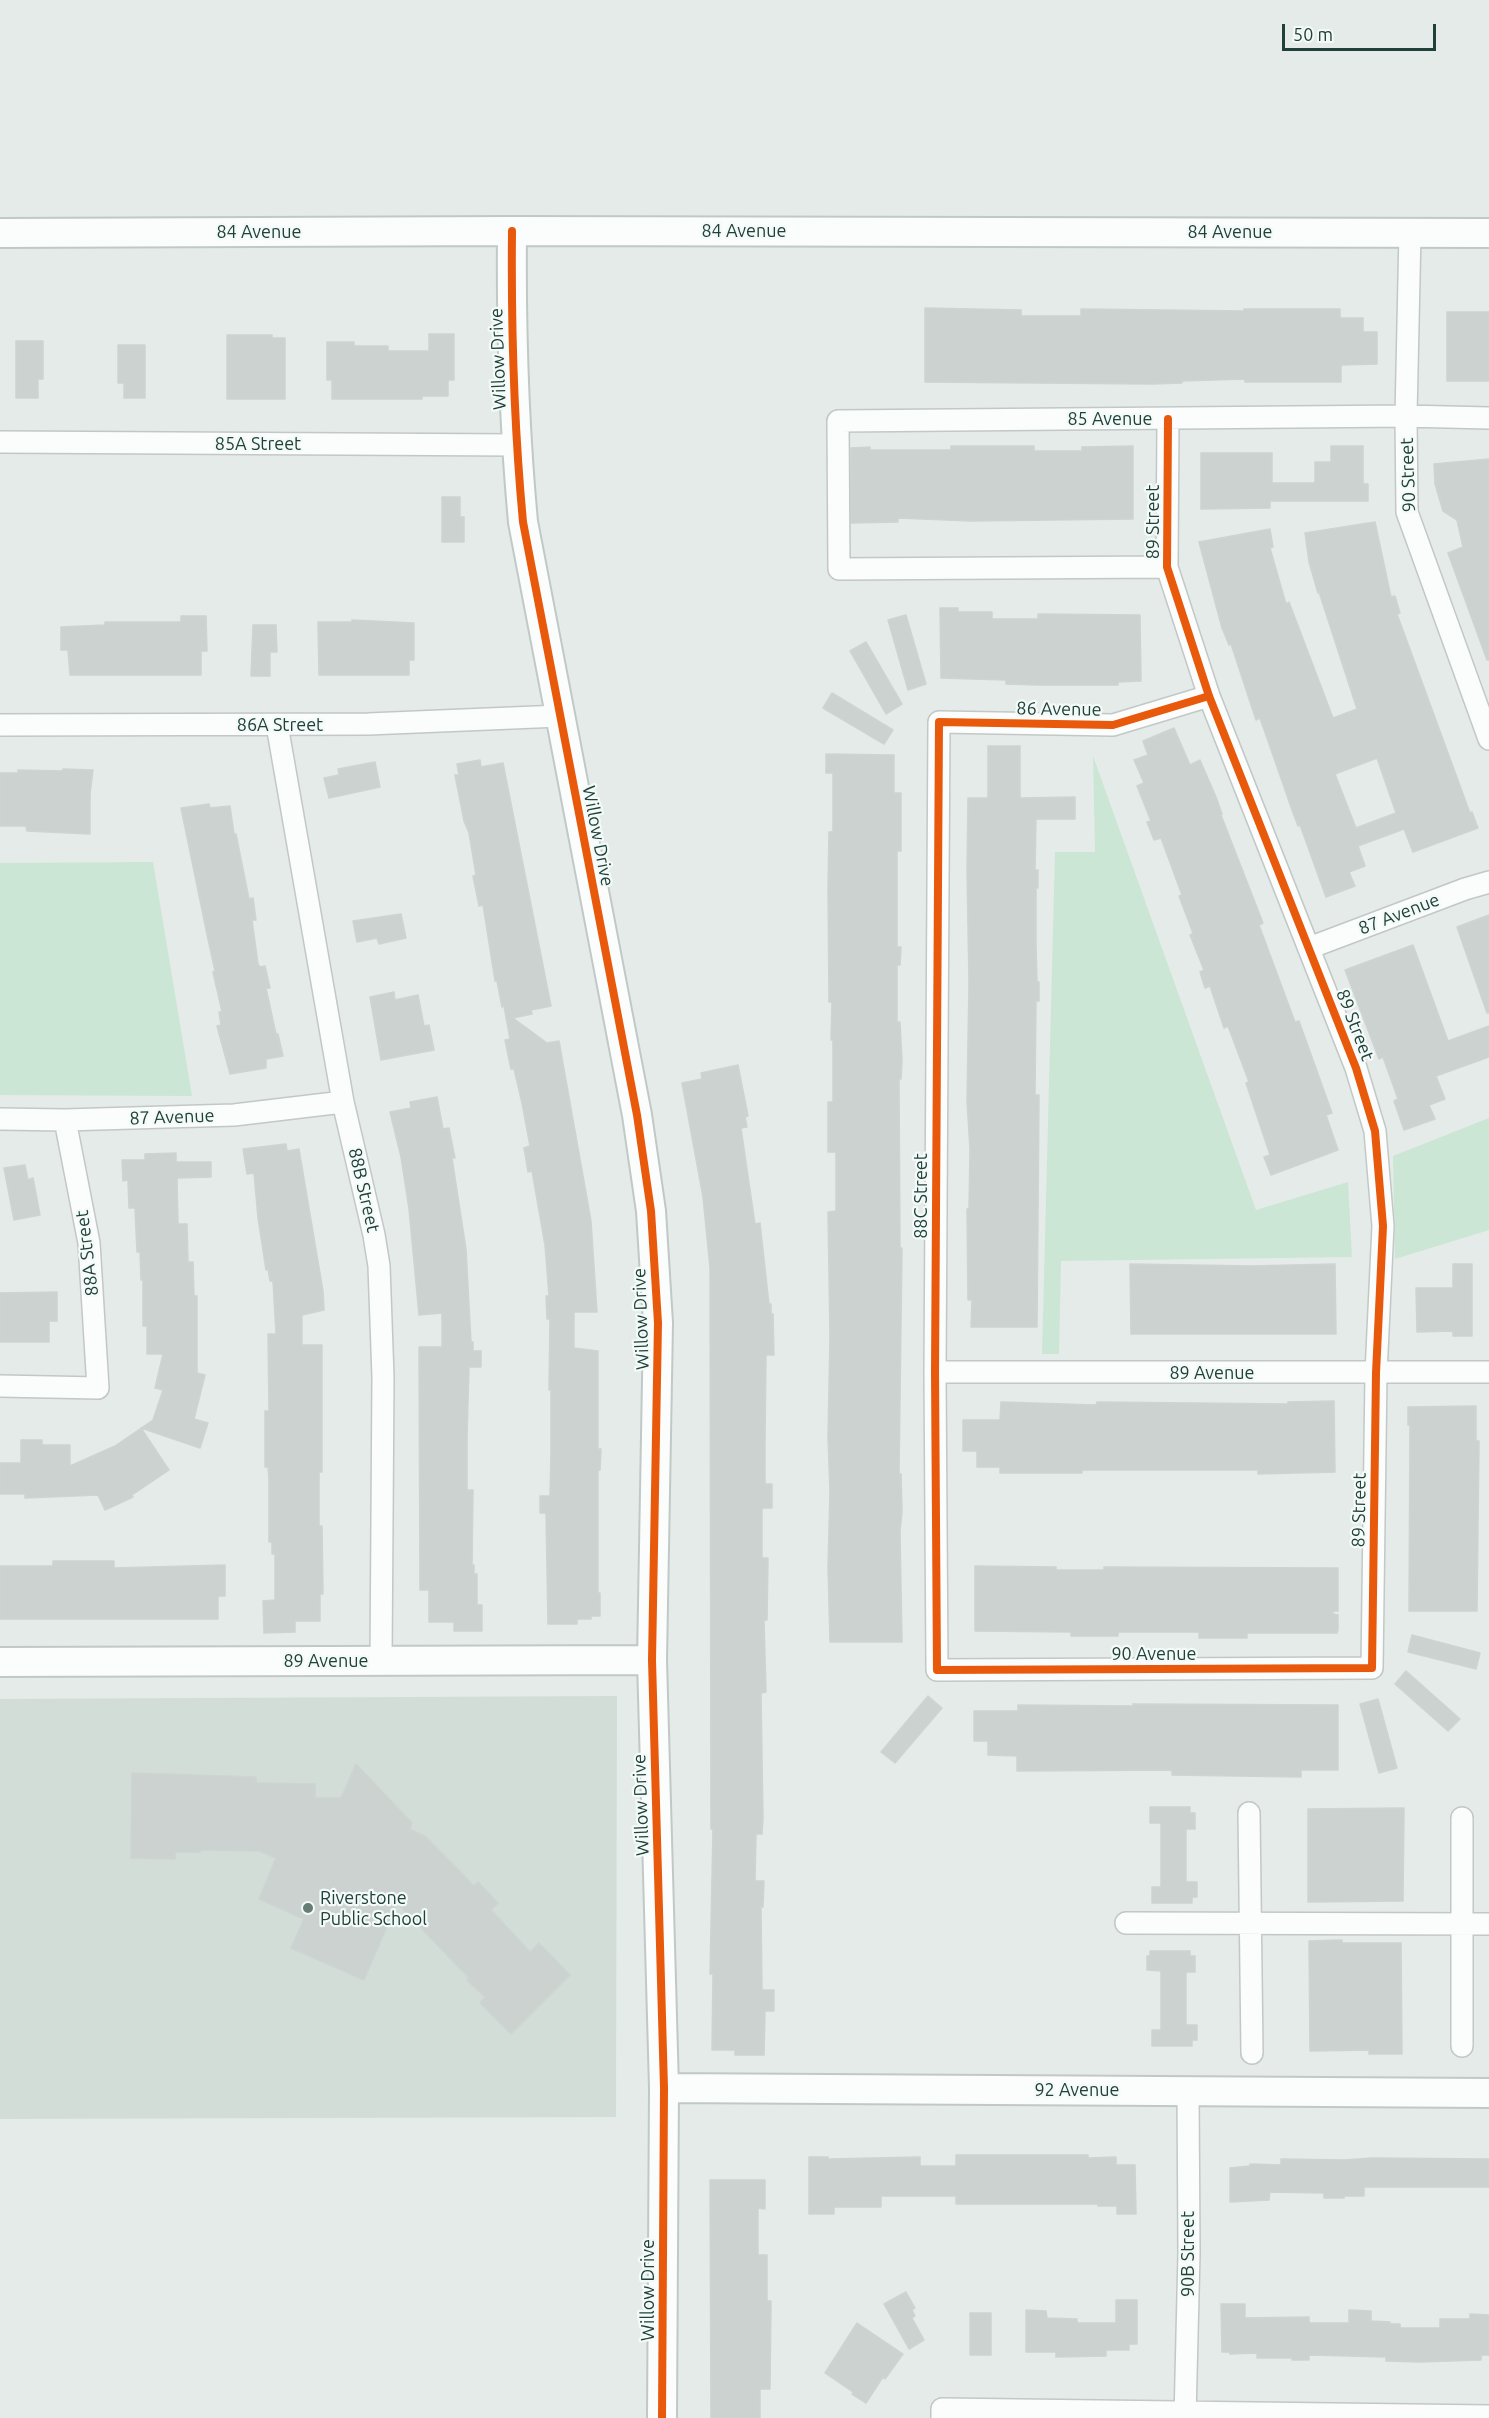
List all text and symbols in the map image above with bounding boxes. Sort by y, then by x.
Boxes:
scale bar [1285,12,1440,50]
text: 50 m [1293,24,1333,44]
street label: 84 Avenue [701,220,787,242]
street label: 84 Avenue [216,221,302,243]
street label: 84 Avenue [1187,221,1273,243]
street label: Willow Drive [485,308,511,410]
street label: 85 Avenue [1067,408,1153,430]
street label: 85A Street [215,433,301,455]
street label: 90 Street [1396,437,1420,513]
street label: 89 Street [1142,485,1164,559]
street label: 86 Avenue [1016,697,1102,721]
street label: 86A Street [237,714,323,736]
street label: Willow Drive [578,784,618,888]
street label: 87 Avenue [1355,889,1443,939]
street label: 89 Street [1332,986,1378,1064]
street label: 87 Avenue [129,1105,215,1129]
street label: 88B Street [344,1146,384,1234]
street label: 88C Street [910,1153,932,1239]
street label: 88A Street [71,1209,103,1297]
street label: Willow Drive [628,1268,654,1370]
street label: 89 Avenue [1169,1362,1255,1384]
street label: 89 Street [1348,1472,1370,1548]
street label: 90 Avenue [1111,1643,1197,1665]
street label: 89 Avenue [283,1650,369,1672]
street label: Willow Drive [628,1754,654,1856]
place label: Riverstone Public School [320,1887,427,1930]
marker: Riverstone Public School [301,1901,315,1915]
street label: 92 Avenue [1034,2079,1120,2101]
street label: 90B Street [1177,2211,1199,2297]
street label: Willow Drive [637,2239,659,2341]

